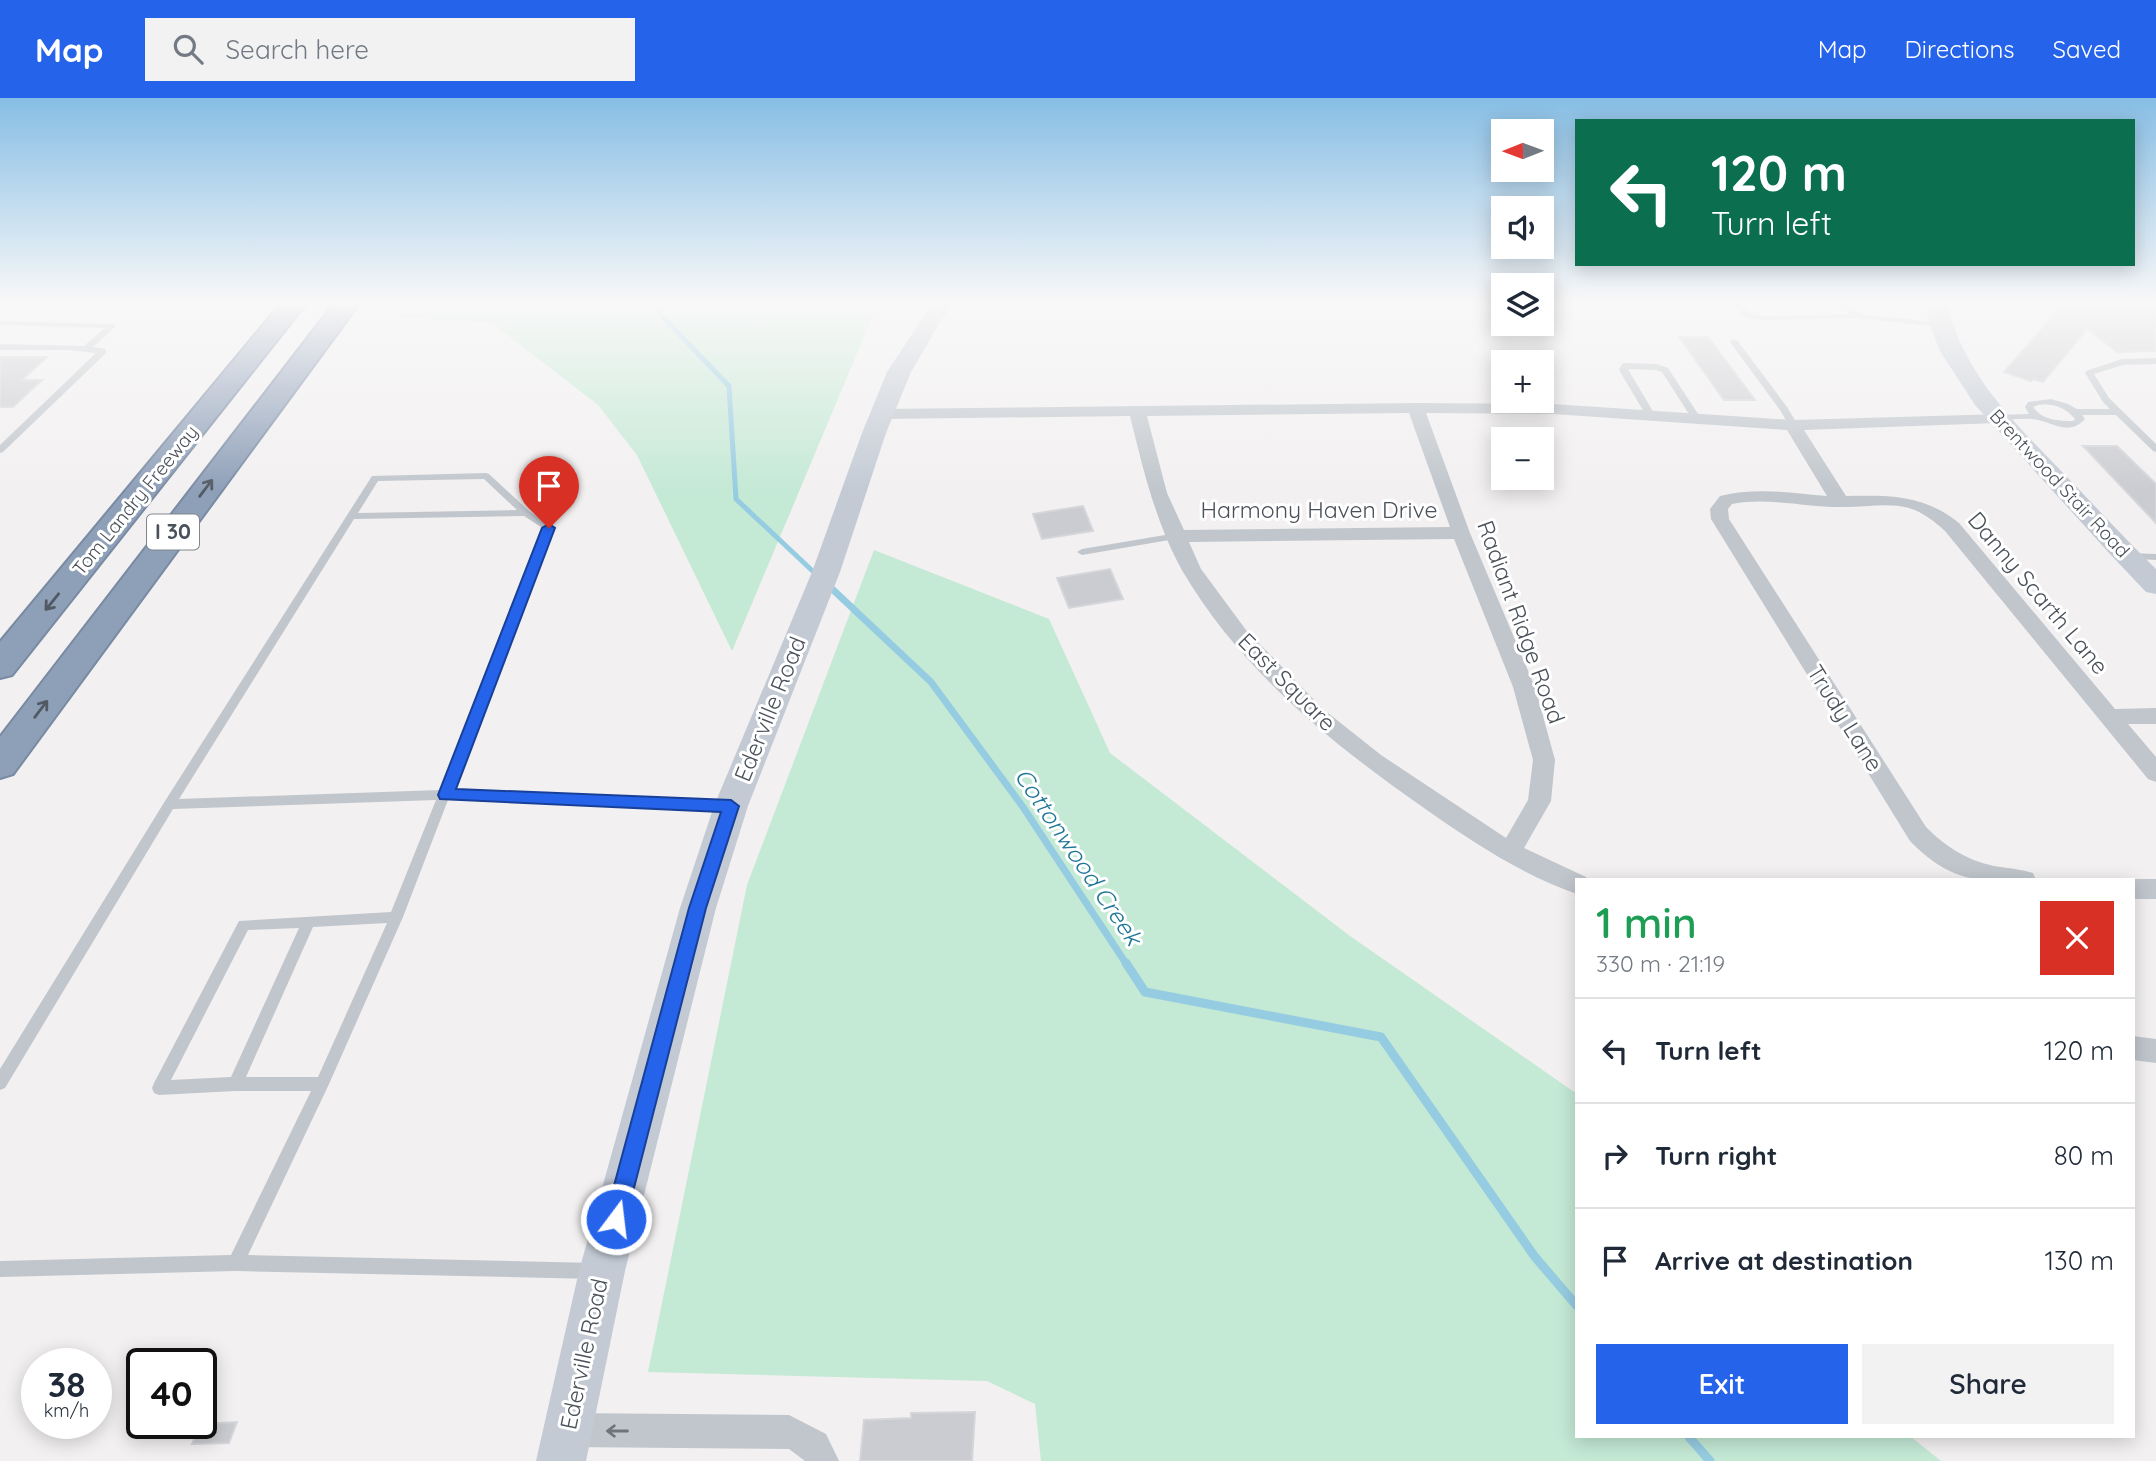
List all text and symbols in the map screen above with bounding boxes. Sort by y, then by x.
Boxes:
search box [145,18,635,81]
text: Map [35,29,103,70]
icon: search [169,30,207,68]
text: Search here [225,33,369,66]
text: Map [1818,34,1867,64]
text: Directions [1905,34,2015,64]
text: Saved [2053,34,2121,64]
north arrow [1491,119,1554,182]
map controls [1491,119,1554,490]
text: 120 m [1711,142,1847,203]
icon: left [1596,147,1687,238]
button: sound [1491,196,1554,259]
text: Turn left [1711,203,1832,243]
button: layers [1491,273,1554,336]
button: + [1491,350,1554,413]
street label: Brentwood Stair Road [1985,404,2135,562]
street label: Tom Landry Freeway [67,420,203,580]
button: − [1491,427,1554,490]
pin [519,456,579,528]
icon: arrive [530,467,568,505]
one-way arrow [199,479,214,498]
street label: Harmony Haven Drive [1201,495,1437,524]
street label: Danny Scarth Lane [1962,505,2115,680]
road number: I 30 [147,514,199,550]
street label: Radiant Ridge Road [1471,516,1572,727]
one-way arrow [45,592,60,610]
street label: East Square [1232,626,1343,737]
street label: Ederville Road [727,632,812,785]
street label: Trudy Lane [1801,659,1890,776]
one-way arrow [33,701,48,719]
water label: Cottonwood Creek [1008,762,1150,952]
text: 1 min [1596,896,1697,949]
button: close [2040,901,2114,975]
text: 330 m · 21:19 [1596,949,1725,978]
icon: left [1596,1032,1634,1070]
text: Turn left [1655,1034,1762,1067]
text: 120 m [2044,1034,2114,1067]
icon: right [1596,1137,1634,1175]
text: Turn right [1655,1139,1777,1172]
text: 80 m [2054,1139,2114,1172]
position arrow [579,1182,653,1256]
icon: arrive [1596,1242,1634,1280]
text: Arrive at destination [1655,1244,1913,1277]
text: 130 m [2044,1244,2114,1277]
street label: Ederville Road [553,1276,614,1432]
button: Exit [1596,1344,1848,1424]
button: Share [1862,1344,2114,1424]
speed limit sign: 40 [126,1348,217,1439]
text: 38 [48,1362,85,1406]
text: km/h [44,1399,89,1422]
one-way arrow [606,1424,629,1438]

